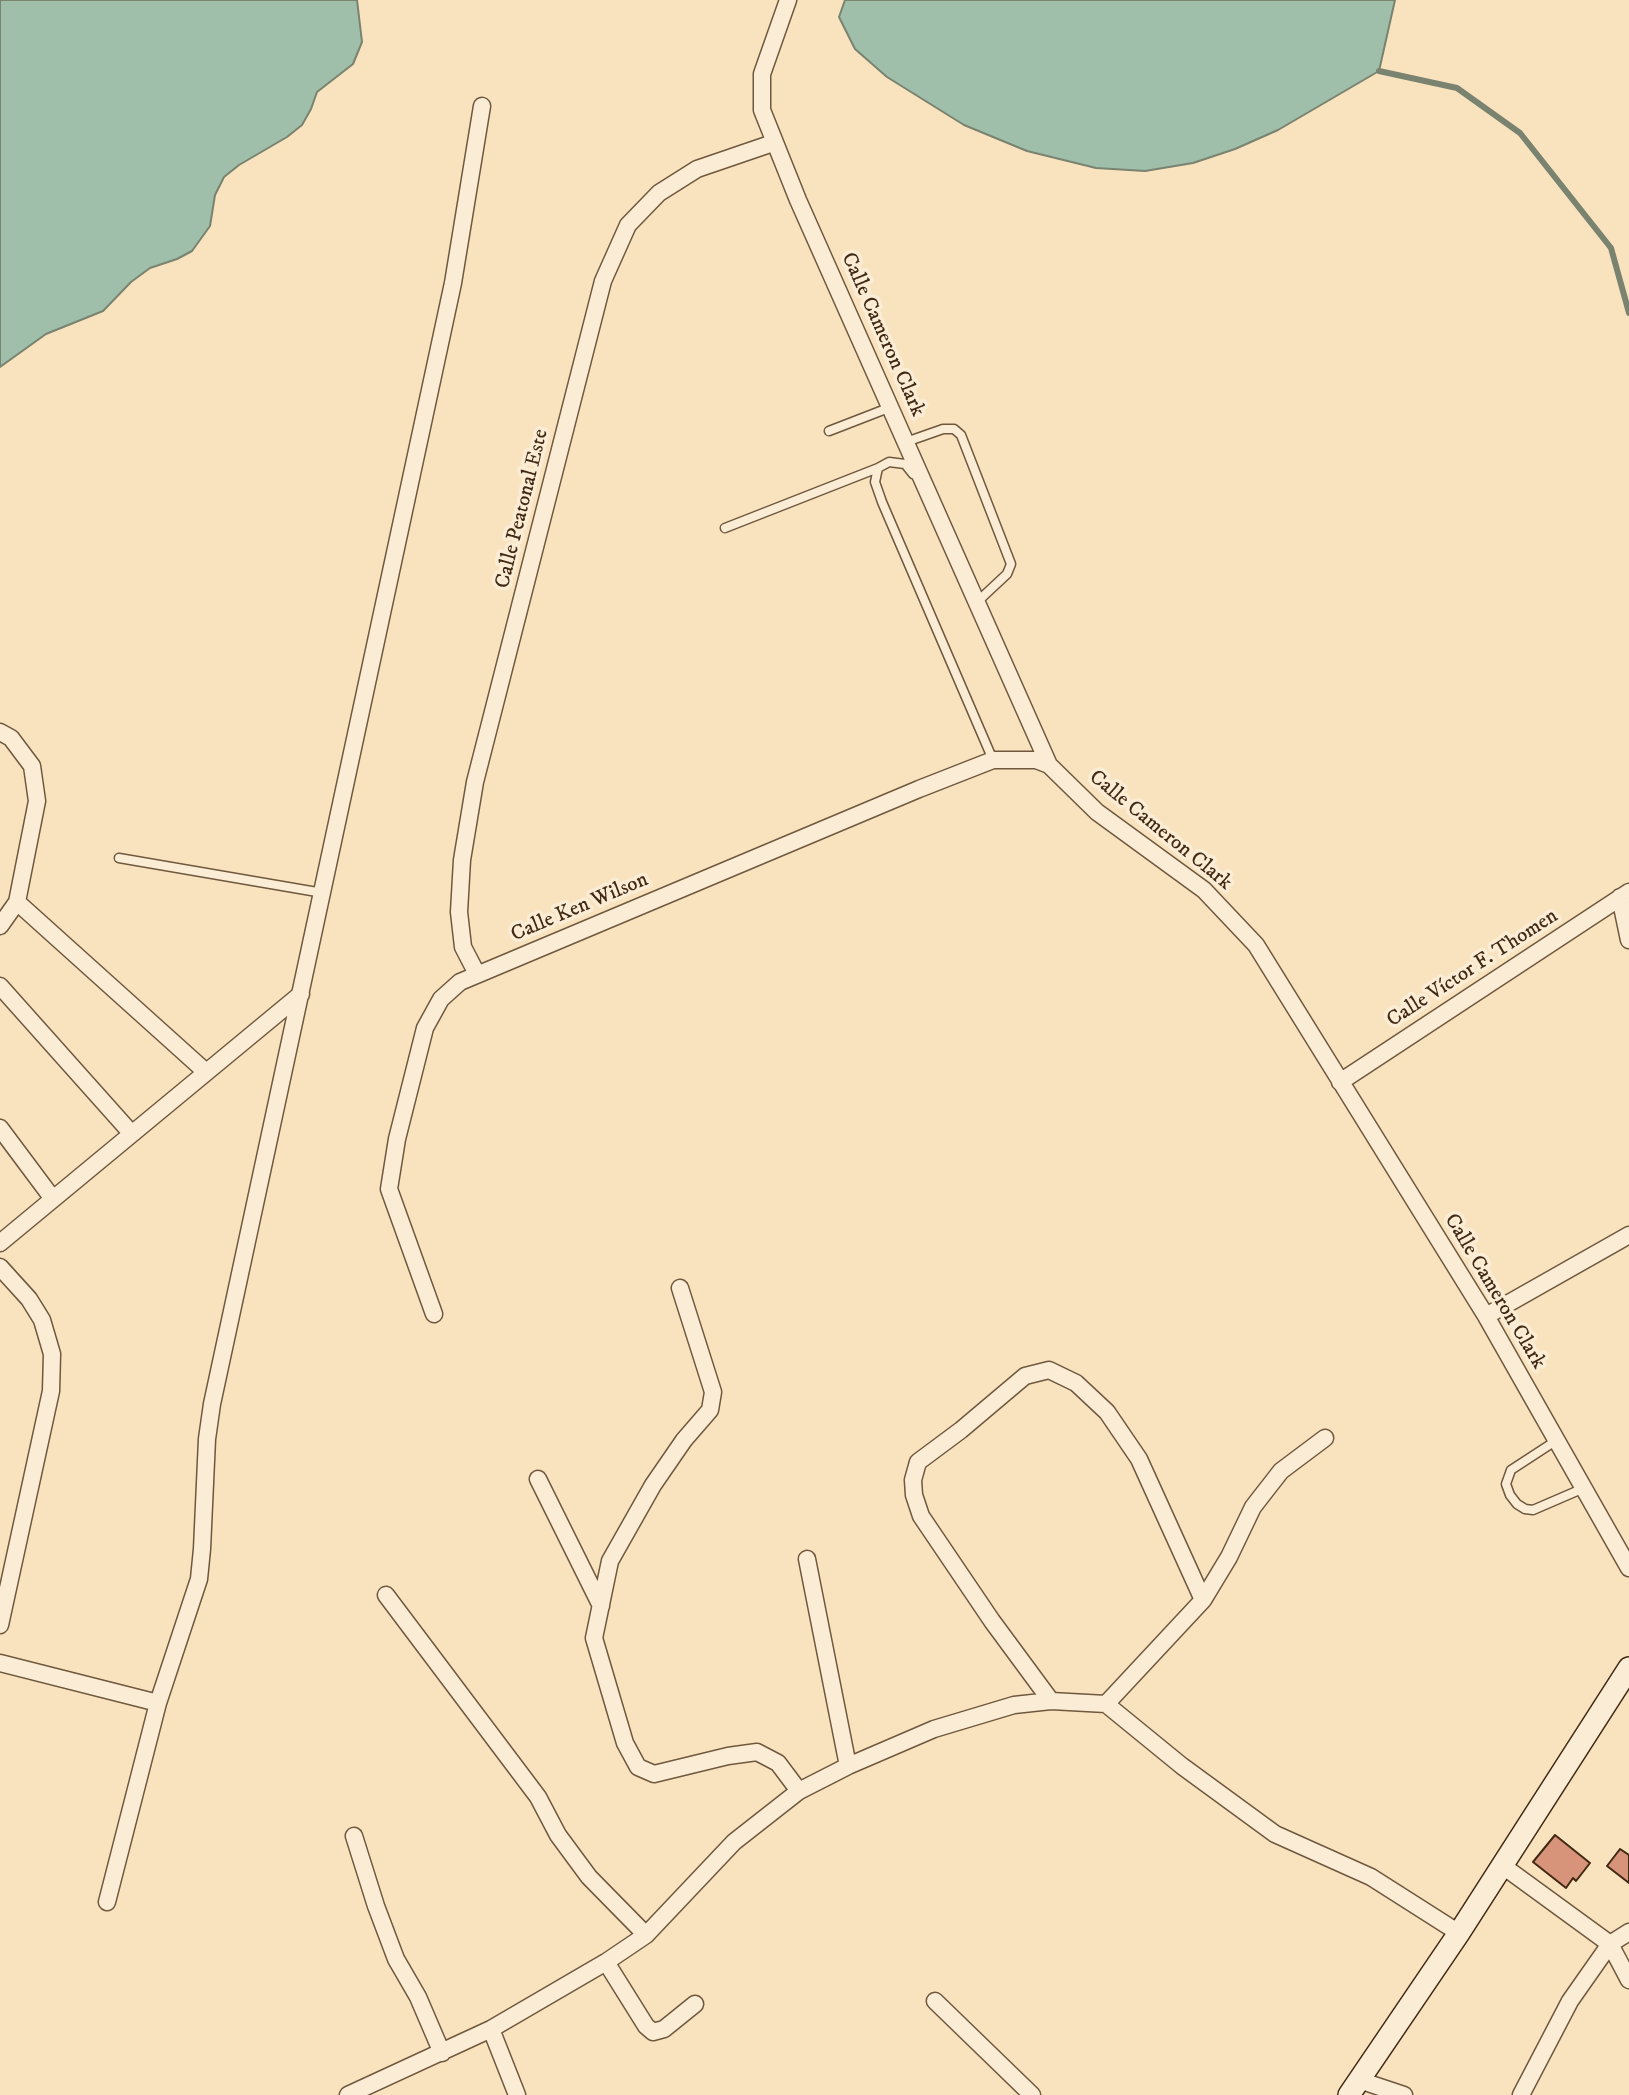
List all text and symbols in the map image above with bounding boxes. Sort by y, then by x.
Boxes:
street label: Calle Cameron Clark [835,249,929,421]
street label: Calle Peatonal Este [491,427,555,591]
street label: Calle Cameron Clark [1083,766,1237,896]
street label: Calle Ken Wilson [508,868,652,948]
street label: Calle Víctor F. Thomen [1383,904,1563,1034]
street label: Calle Cameron Clark [1438,1210,1550,1374]

